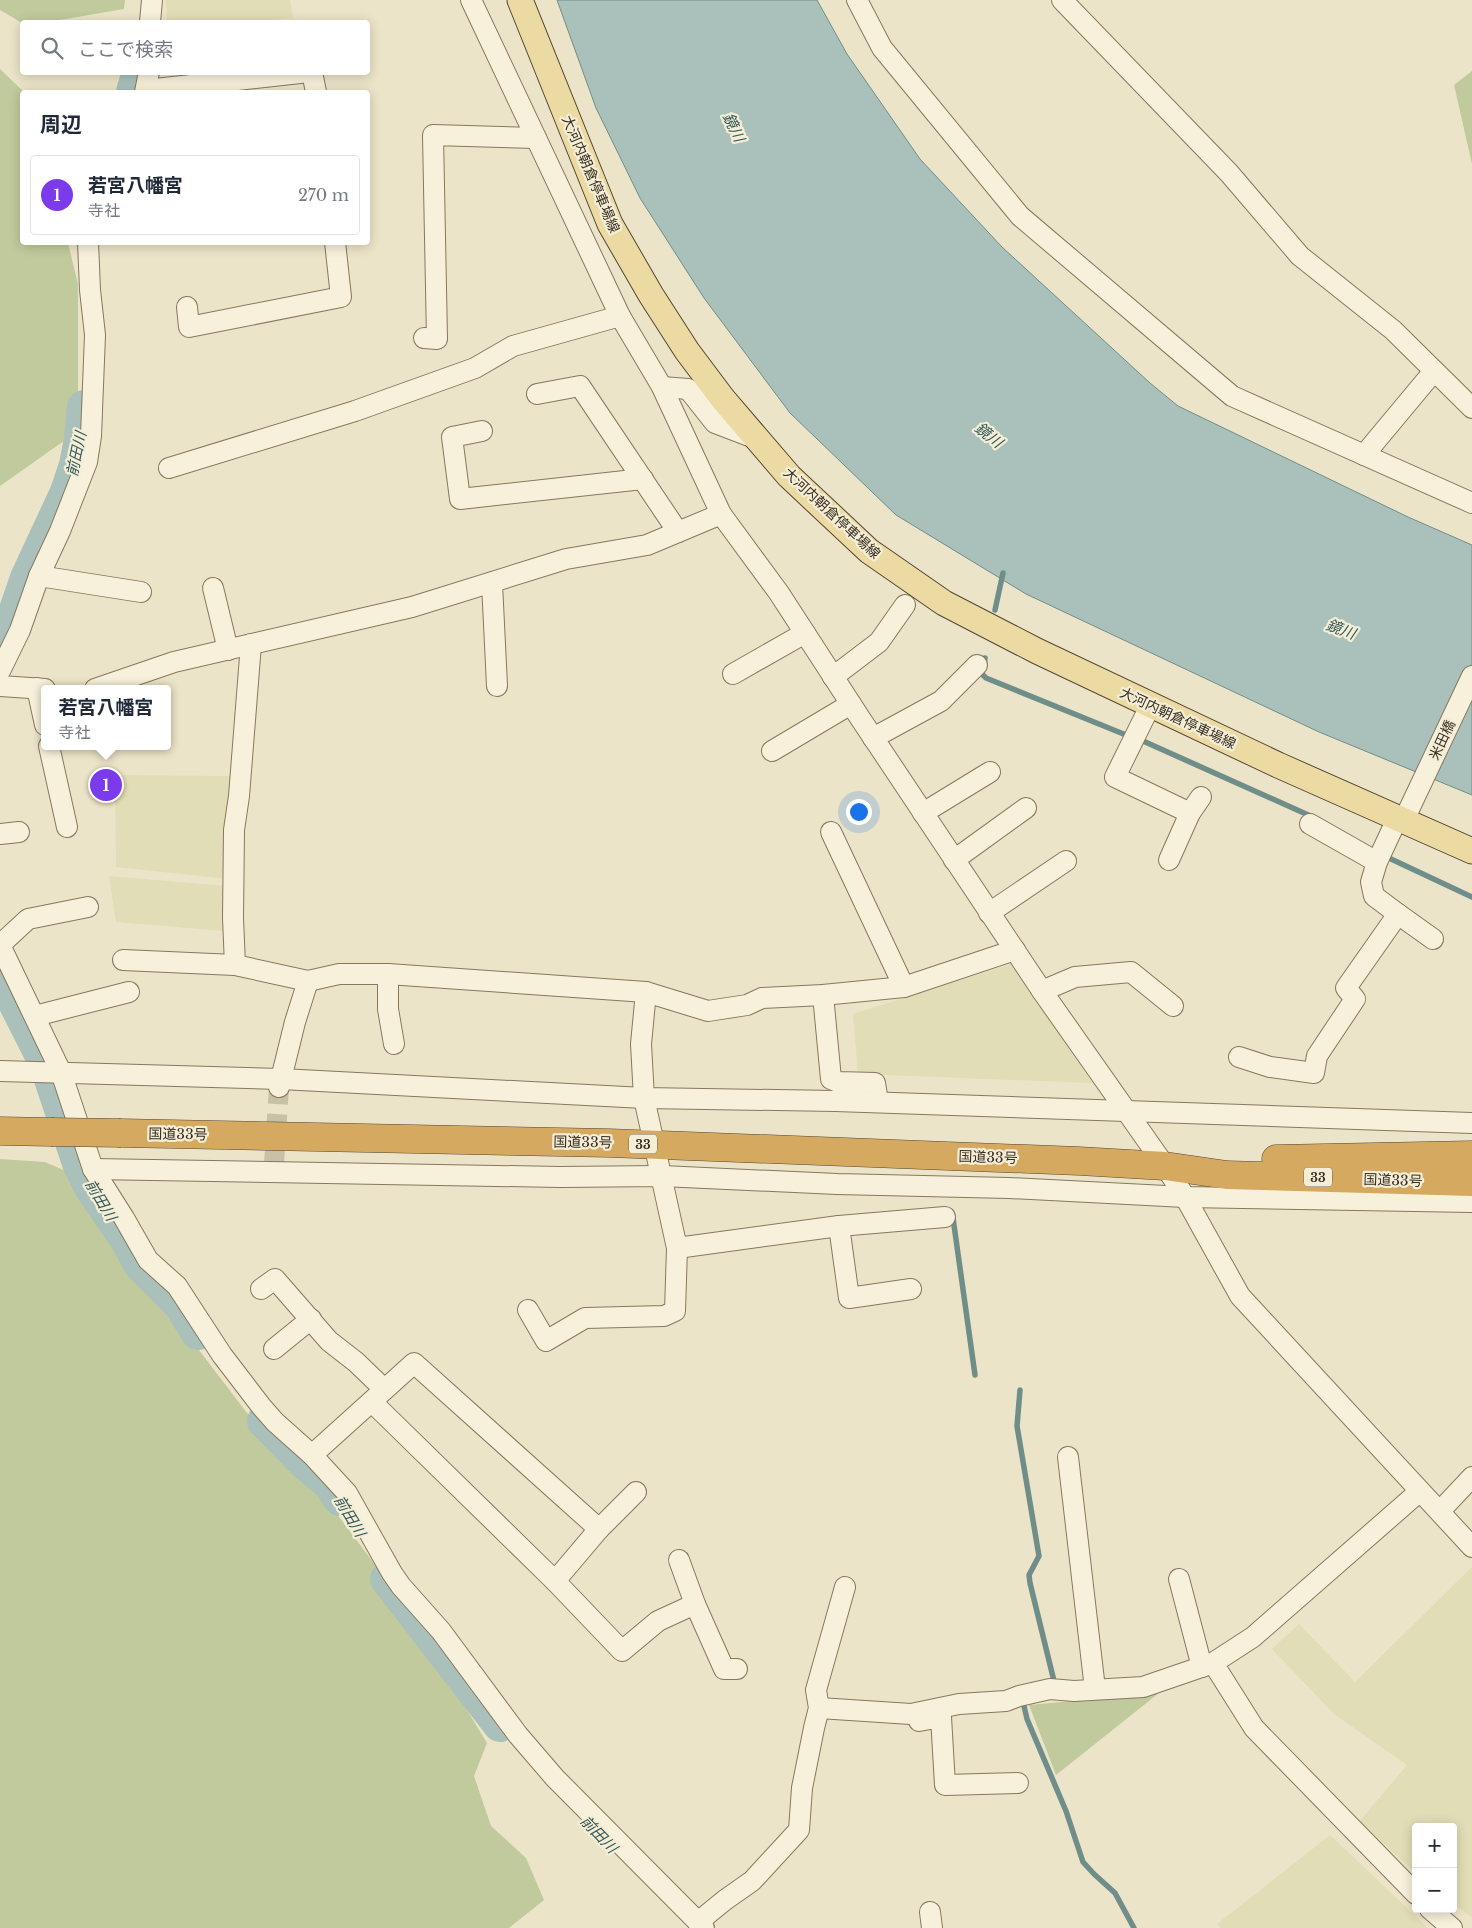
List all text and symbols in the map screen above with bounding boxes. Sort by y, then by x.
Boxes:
search box [20,20,370,75]
icon: search [38,34,66,62]
text: ここで検索 [78,38,173,61]
water label: 鏡川 [719,109,750,146]
text: 周辺 [40,112,82,138]
street label: 大河内朝倉停車場線 [558,112,624,236]
text: 若宮八幡宮 [88,174,183,197]
text: 1 [54,185,60,205]
text: 270 m [298,185,349,205]
text: 寺社 [88,200,120,220]
water label: 鏡川 [971,418,1008,453]
water label: 前田川 [62,428,90,478]
street label: 大河内朝倉停車場線 [780,463,884,563]
water label: 鏡川 [1324,615,1360,644]
street label: 大河内朝倉停車場線 [1117,683,1239,753]
popup [41,685,171,750]
text: 若宮八幡宮 [58,696,154,719]
street label: 米田橋 [1425,717,1459,763]
text: 寺社 [58,722,91,742]
pin: 1 [90,766,122,804]
your location [846,799,872,825]
street label: 国道33号 [148,1124,208,1144]
street label: 国道33号 [553,1132,613,1152]
road number: 33 [629,1134,657,1154]
street label: 国道33号 [958,1147,1018,1167]
road number: 33 [1304,1168,1332,1186]
street label: 国道33号 [1363,1170,1423,1190]
water label: 前田川 [81,1176,122,1226]
water label: 前田川 [330,1492,371,1542]
water label: 前田川 [577,1811,623,1858]
map controls [1412,1823,1457,1913]
button: + [1412,1823,1457,1868]
button: − [1412,1868,1457,1913]

